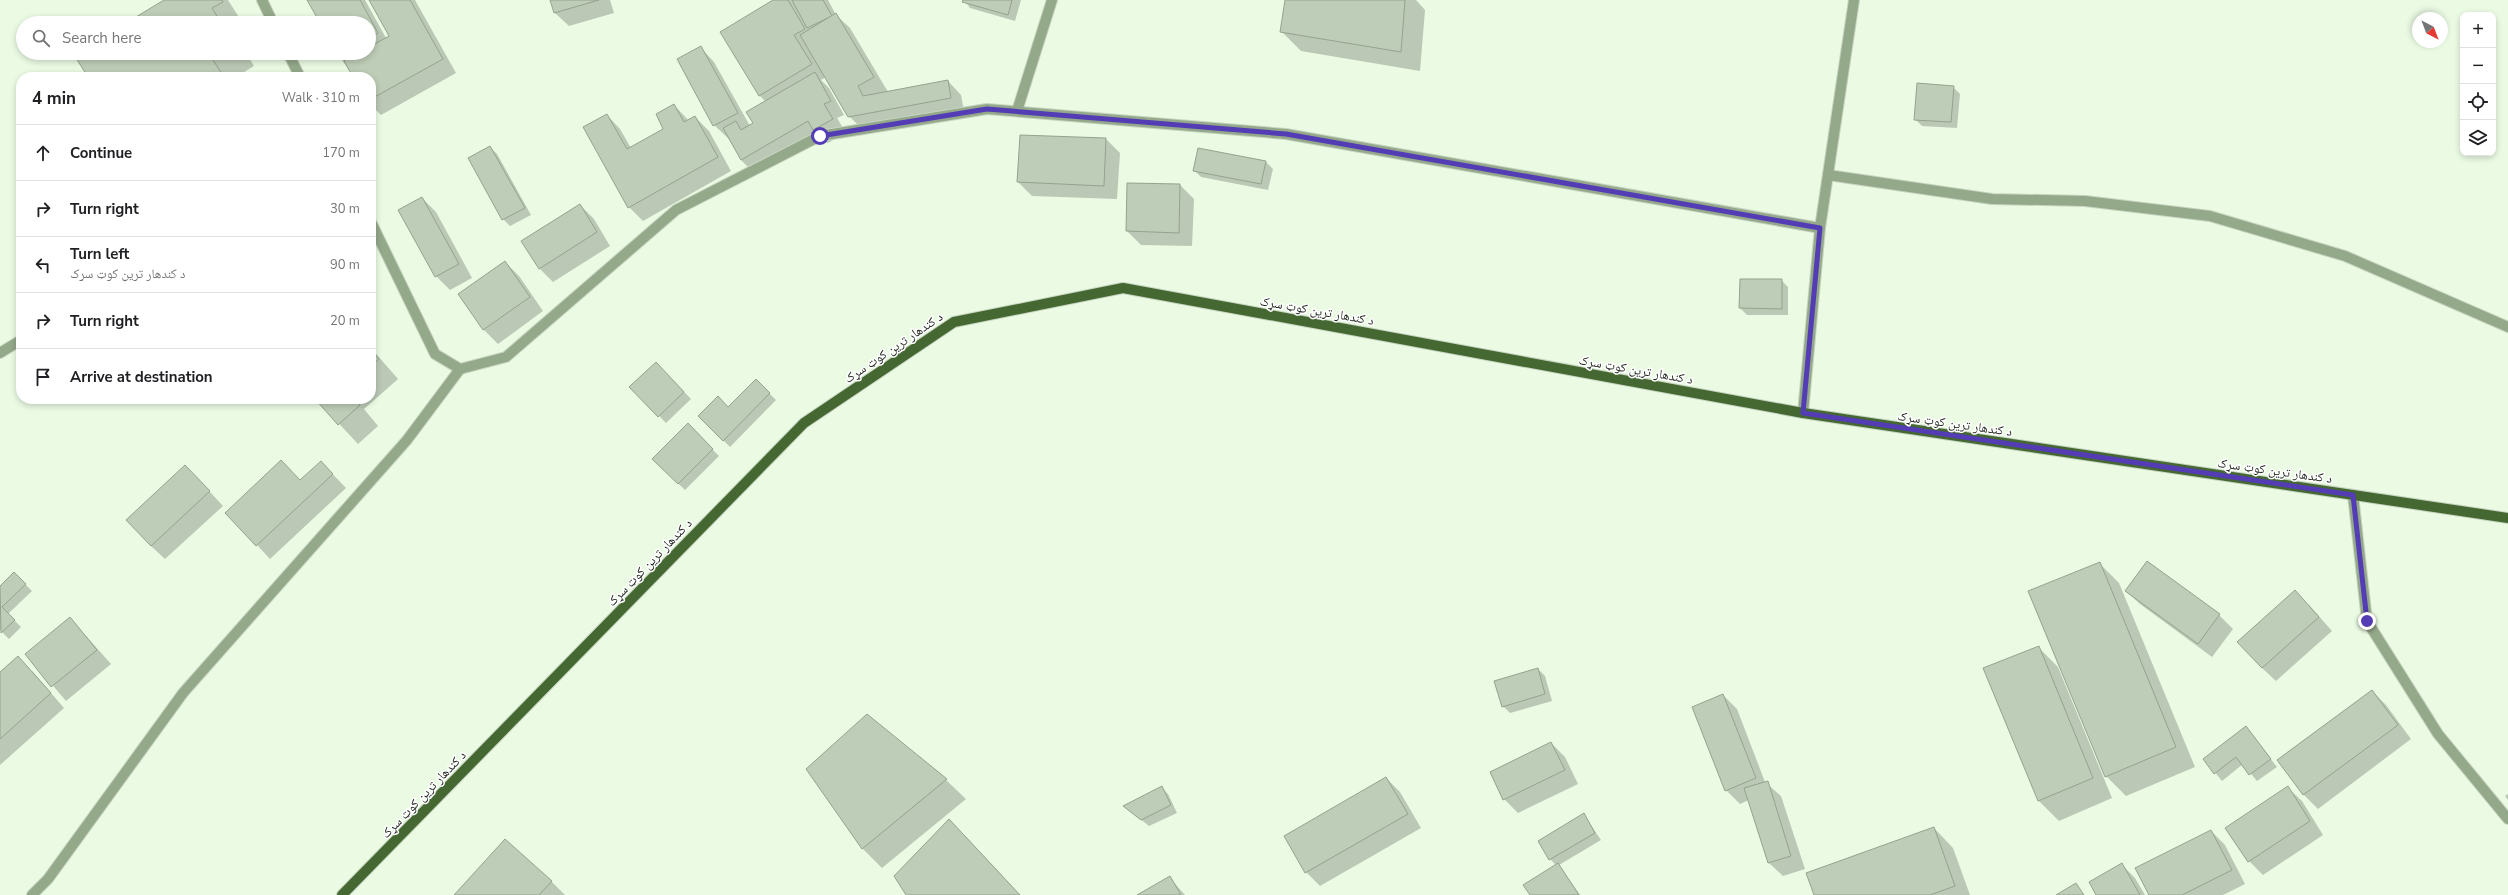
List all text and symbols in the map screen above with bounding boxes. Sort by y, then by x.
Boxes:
north arrow [2412,12,2448,48]
map controls [2460,12,2496,156]
button: + [2460,12,2496,48]
search box [16,16,376,60]
icon: search [30,27,52,49]
text: Search here [62,28,142,48]
button: − [2460,48,2496,84]
button: locate [2460,84,2496,120]
text: 4 min [32,87,76,110]
text: Walk · 310 m [282,89,360,107]
button: layers [2460,120,2496,156]
route start [811,127,829,145]
icon: ahead [32,142,54,164]
text: Continue [70,143,132,163]
text: 170 m [322,144,360,162]
icon: right [32,198,54,220]
text: Turn right [70,199,139,219]
text: 30 m [330,200,360,218]
text: Turn left [70,244,129,264]
icon: left [32,254,54,276]
text: 90 m [330,256,360,274]
text: د کندهار ترين کوټ سړک [70,265,186,283]
street label: د کندهار ترين کوټ سړک [1258,292,1375,330]
street label: د کندهار ترين کوټ سړک [841,308,946,388]
icon: right [32,310,54,332]
text: Turn right [70,311,139,331]
text: 20 m [330,312,360,330]
street label: د کندهار ترين کوټ سړک [1577,351,1694,389]
icon: arrive [32,366,54,388]
text: Arrive at destination [70,367,213,387]
street label: د کندهار ترين کوټ سړک [1896,407,2013,441]
street label: د کندهار ترين کوټ سړک [2216,454,2333,488]
street label: د کندهار ترين کوټ سړک [603,515,696,610]
route end [2358,612,2376,630]
street label: د کندهار ترين کوټ سړک [377,747,470,842]

